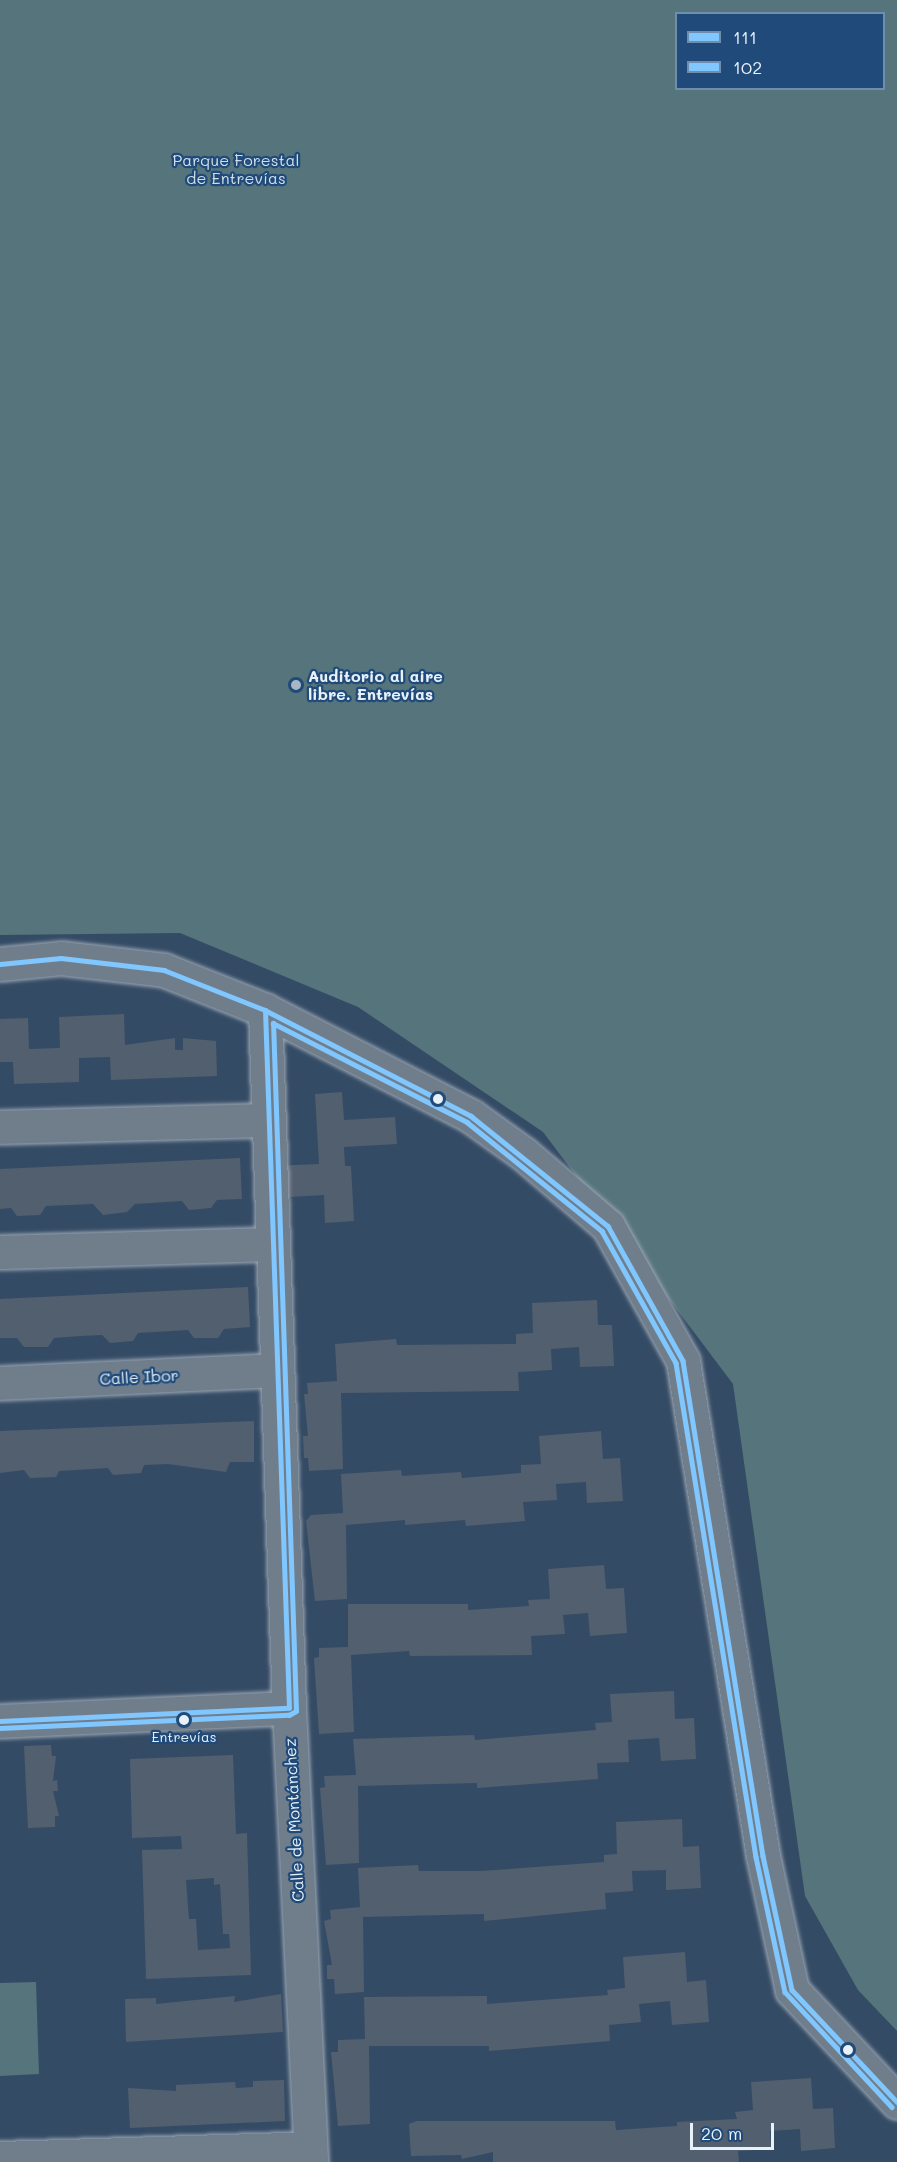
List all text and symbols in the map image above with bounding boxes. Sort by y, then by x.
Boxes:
legend [675,12,885,90]
text: 111 [733,25,757,49]
text: 102 [733,55,762,79]
park label: Parque Forestal de Entrevías [173,150,299,188]
place label: Auditorio al aire libre. Entrevías [308,666,443,704]
marker: Auditorio al aire libre. Entrevías [289,678,303,692]
unlabelled marker [432,1093,444,1105]
street label: Calle Ibor [99,1365,179,1389]
marker: Entrevías [178,1714,190,1726]
place label: Entrevías [152,1729,216,1745]
street label: Calle de Montánchez [280,1738,308,1902]
unlabelled marker [842,2044,854,2056]
scale bar [693,2111,777,2149]
text: 20 m [701,2121,742,2145]

